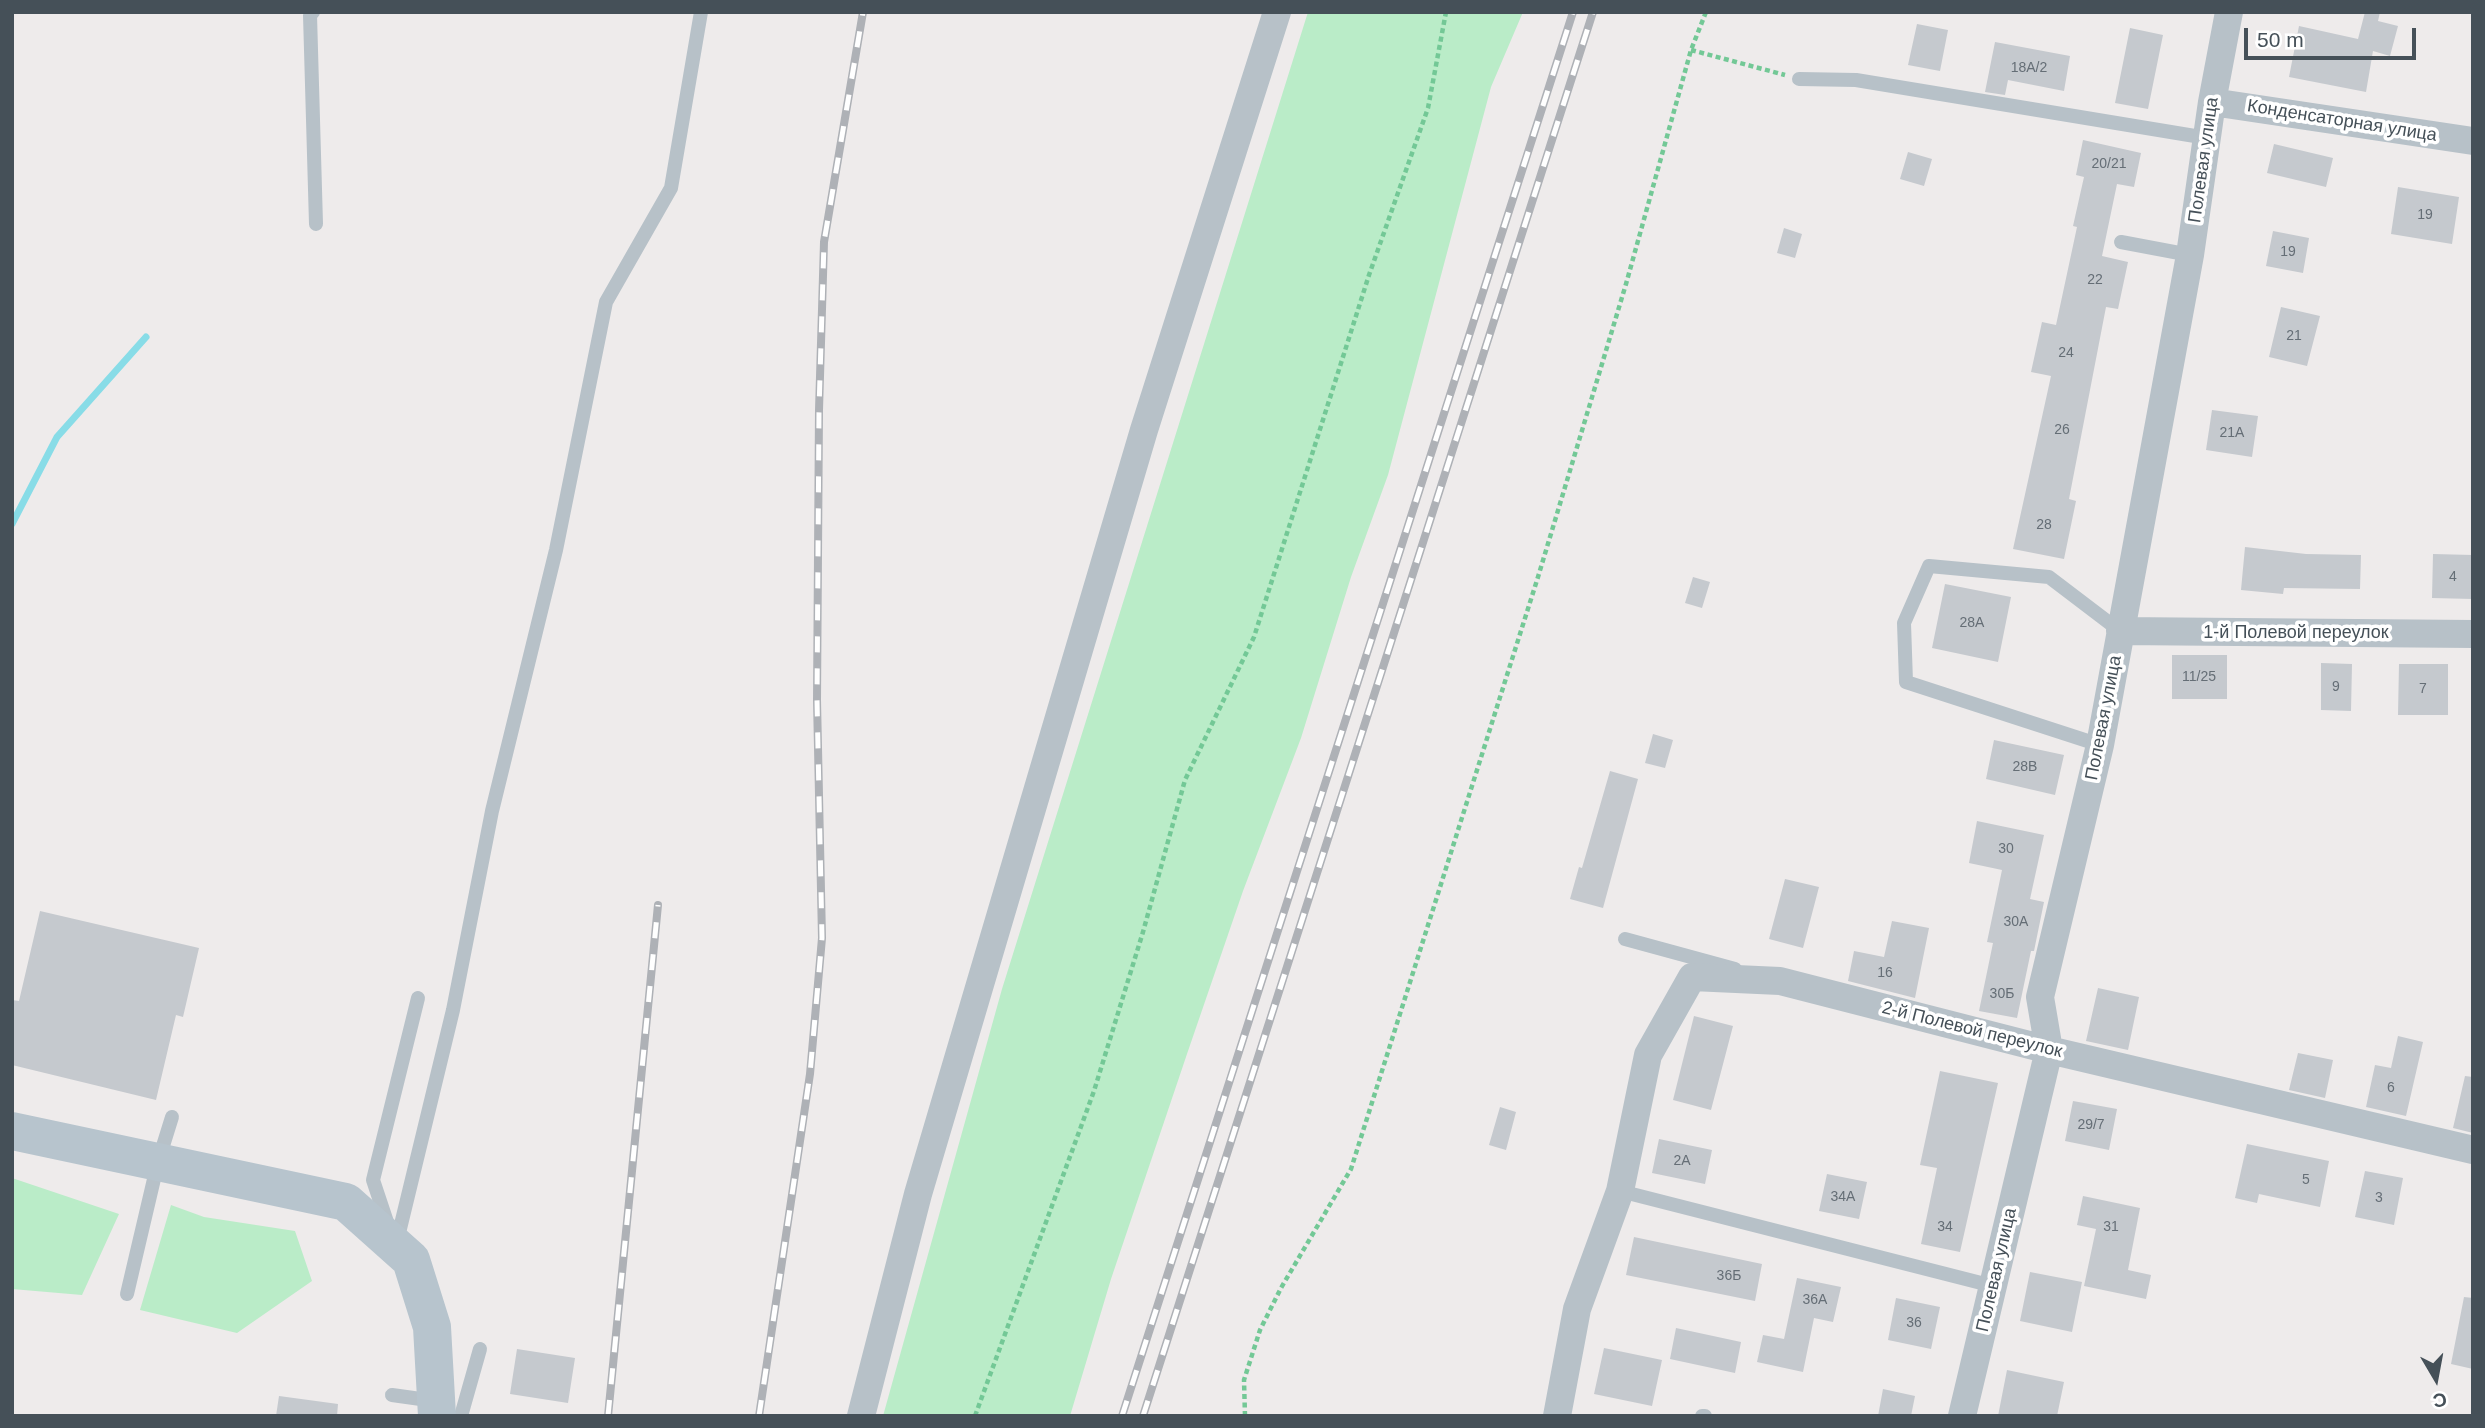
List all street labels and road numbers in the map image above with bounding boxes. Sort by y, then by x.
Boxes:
street label: Конденсаторная улица [2246,95,2438,147]
street label: Полевая улица [2184,96,2224,224]
street label: 1-й Полевой переулок [2203,622,2389,644]
street label: Полевая улица [2081,654,2127,782]
street label: 2-й Полевой переулок [1879,997,2065,1063]
street label: Полевая улица [1972,1206,2022,1334]

